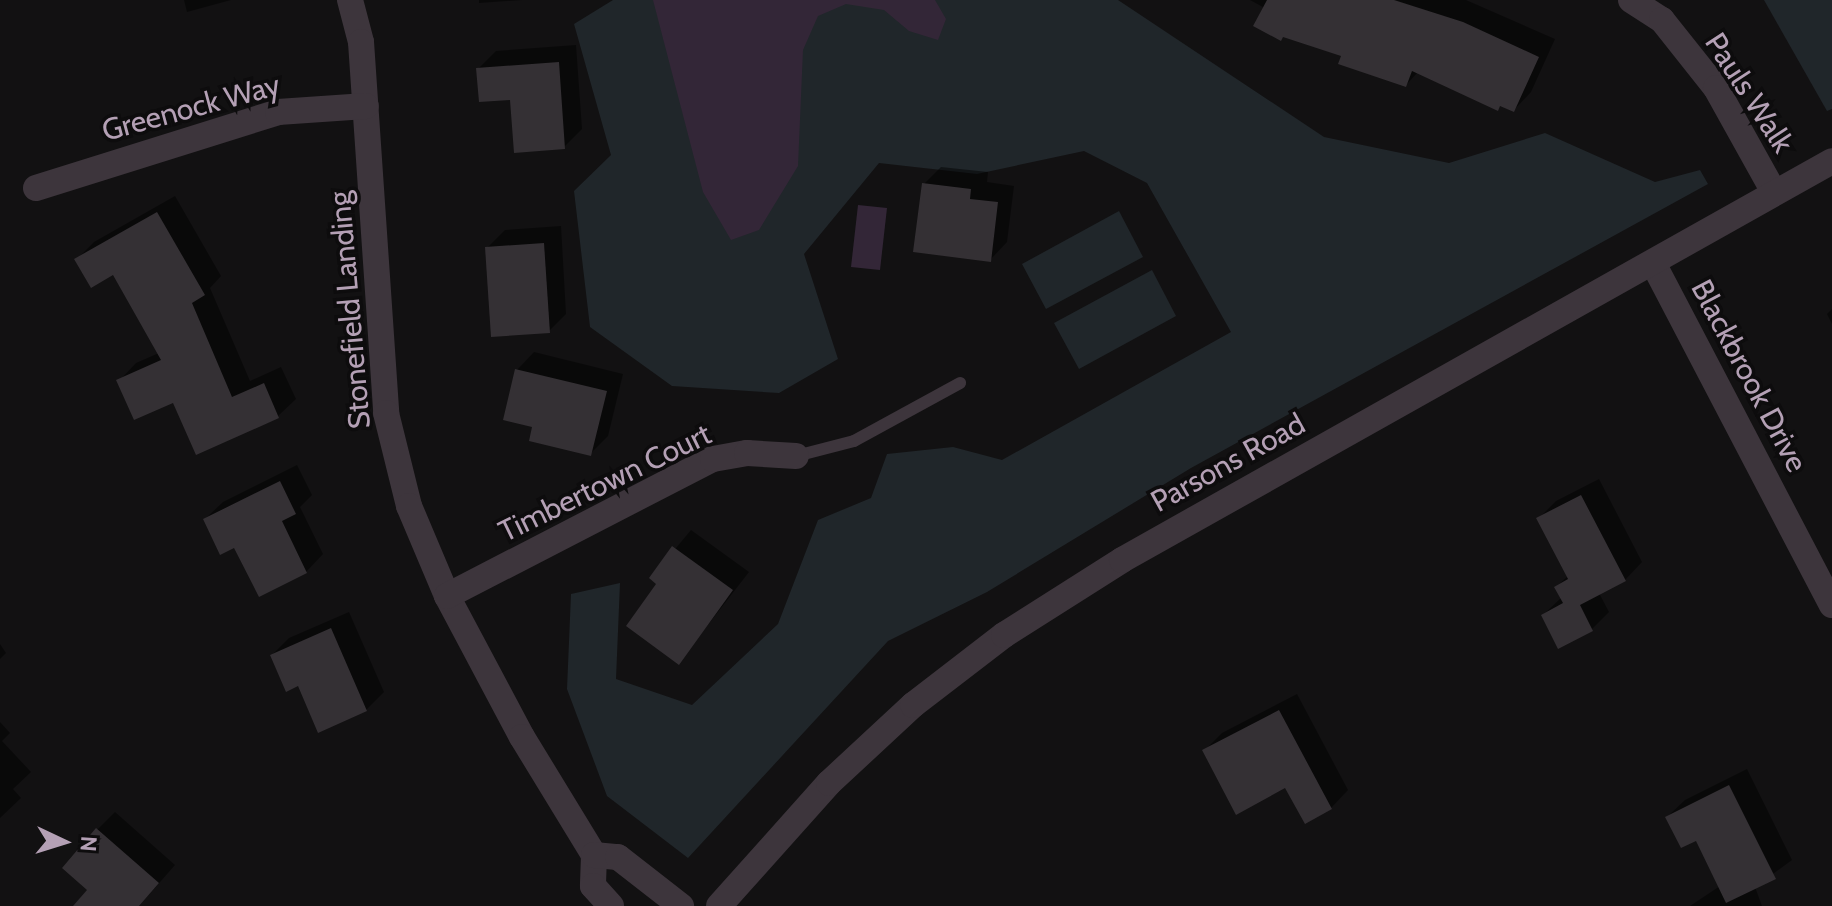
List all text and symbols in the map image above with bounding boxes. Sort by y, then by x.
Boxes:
street label: Pauls Walk [1697,26,1801,160]
street label: Greenock Way [98,67,284,149]
street label: Stonefield Landing [322,190,378,430]
street label: Blackbrook Drive [1683,274,1815,478]
street label: Parsons Road [1145,406,1311,520]
street label: Timbertown Court [493,416,717,550]
north arrow [24,802,104,882]
text: N [74,835,102,852]

